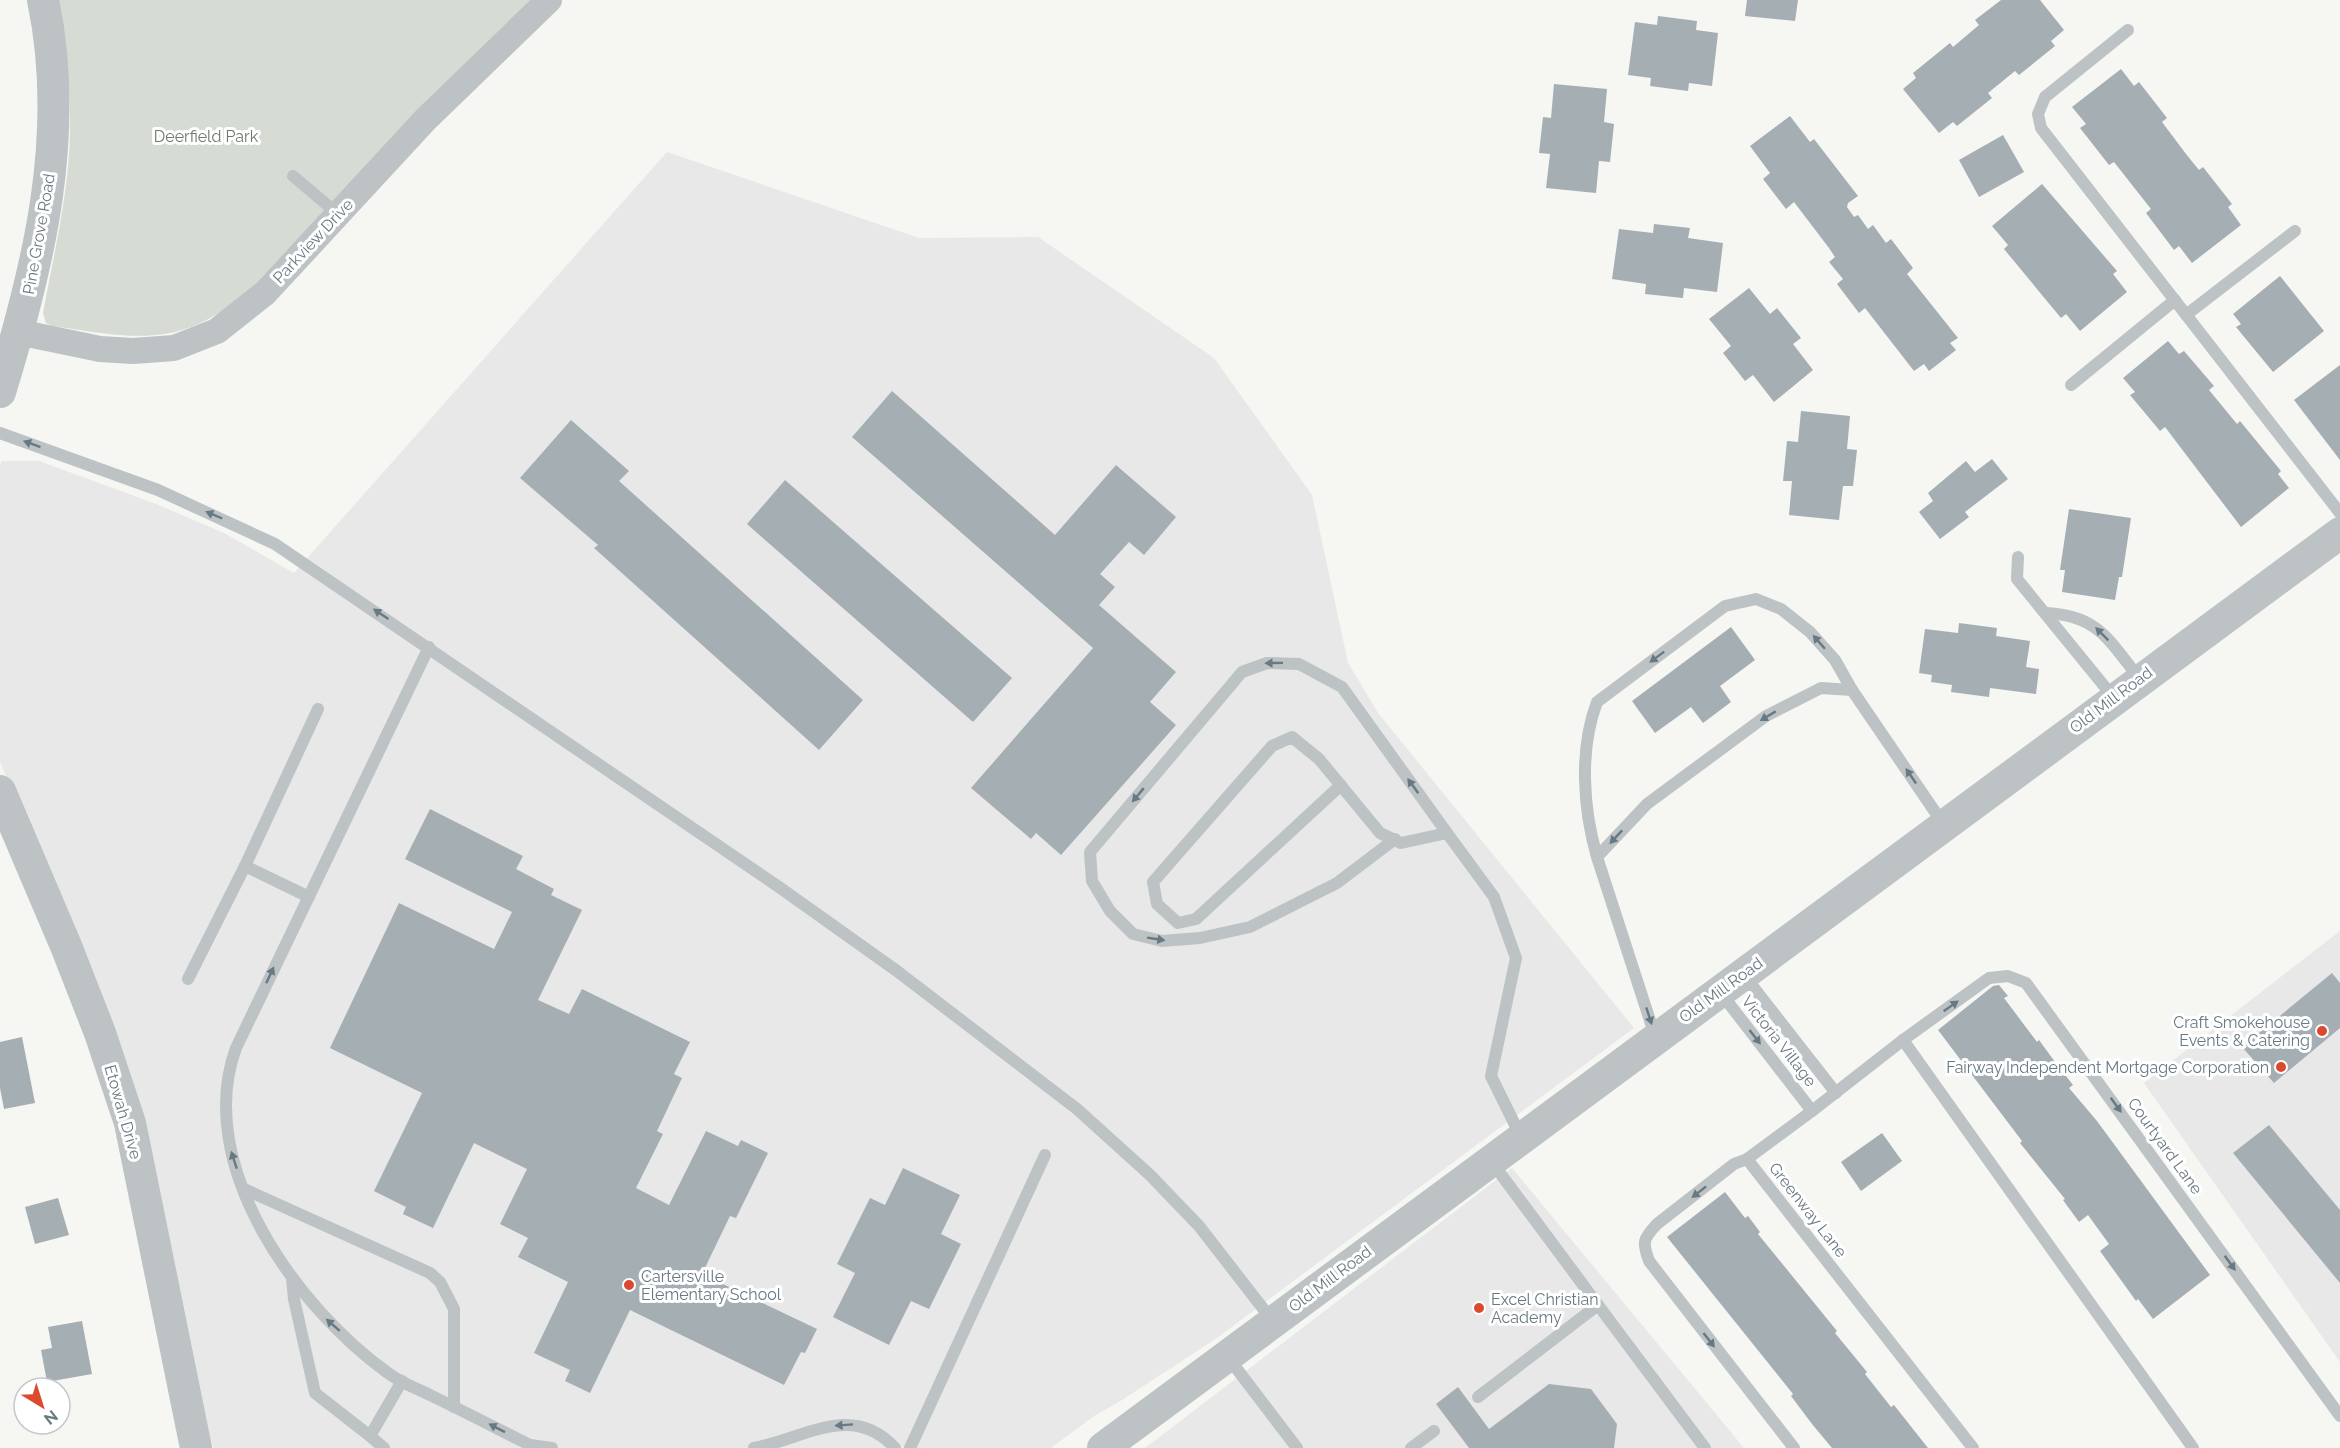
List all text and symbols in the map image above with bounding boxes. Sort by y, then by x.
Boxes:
park label: Deerfield Park [154,127,259,146]
street label: Pine Grove Road [19,172,59,296]
street label: Parkview Drive [269,195,357,287]
one-way arrow [23,439,41,449]
one-way arrow [205,509,223,519]
one-way arrow [373,609,389,620]
one-way arrow [2096,628,2110,642]
one-way arrow [1813,635,1826,650]
one-way arrow [1649,651,1664,663]
one-way arrow [1265,659,1284,668]
street label: Old Mill Road [2066,663,2156,737]
one-way arrow [1759,711,1776,721]
one-way arrow [1905,769,1917,785]
one-way arrow [1407,778,1419,794]
one-way arrow [1132,787,1145,803]
one-way arrow [1609,829,1623,844]
one-way arrow [1147,935,1166,944]
street label: Old Mill Road [1676,953,1767,1027]
one-way arrow [265,967,274,984]
street label: Victoria Village [1738,992,1820,1090]
one-way arrow [1942,1000,1958,1012]
one-way arrow [1644,1007,1654,1025]
place label: Craft Smokehouse Events & Catering [2173,1013,2310,1050]
marker: Craft Smokehouse Events & Catering [2315,1024,2329,1038]
one-way arrow [1748,1030,1760,1045]
place label: Fairway Independent Mortgage Corporation [1946,1058,2269,1077]
marker: Fairway Independent Mortgage Corporation [2274,1060,2288,1074]
street label: Etowah Drive [100,1063,146,1161]
street label: Courtyard Lane [2124,1094,2206,1198]
one-way arrow [2109,1097,2121,1112]
one-way arrow [228,1151,238,1169]
street label: Greenway Lane [1765,1159,1851,1261]
one-way arrow [1691,1185,1706,1197]
street label: Old Mill Road [1285,1242,1375,1316]
one-way arrow [2224,1254,2236,1270]
place label: Cartersville Elementary School [641,1267,782,1304]
marker: Cartersville Elementary School [622,1278,636,1292]
place label: Excel Christian Academy [1491,1290,1599,1327]
marker: Excel Christian Academy [1472,1301,1486,1315]
one-way arrow [326,1318,341,1332]
one-way arrow [1703,1333,1715,1348]
north arrow [12,1376,72,1436]
text: N [40,1406,62,1429]
one-way arrow [835,1420,854,1430]
one-way arrow [489,1424,506,1433]

